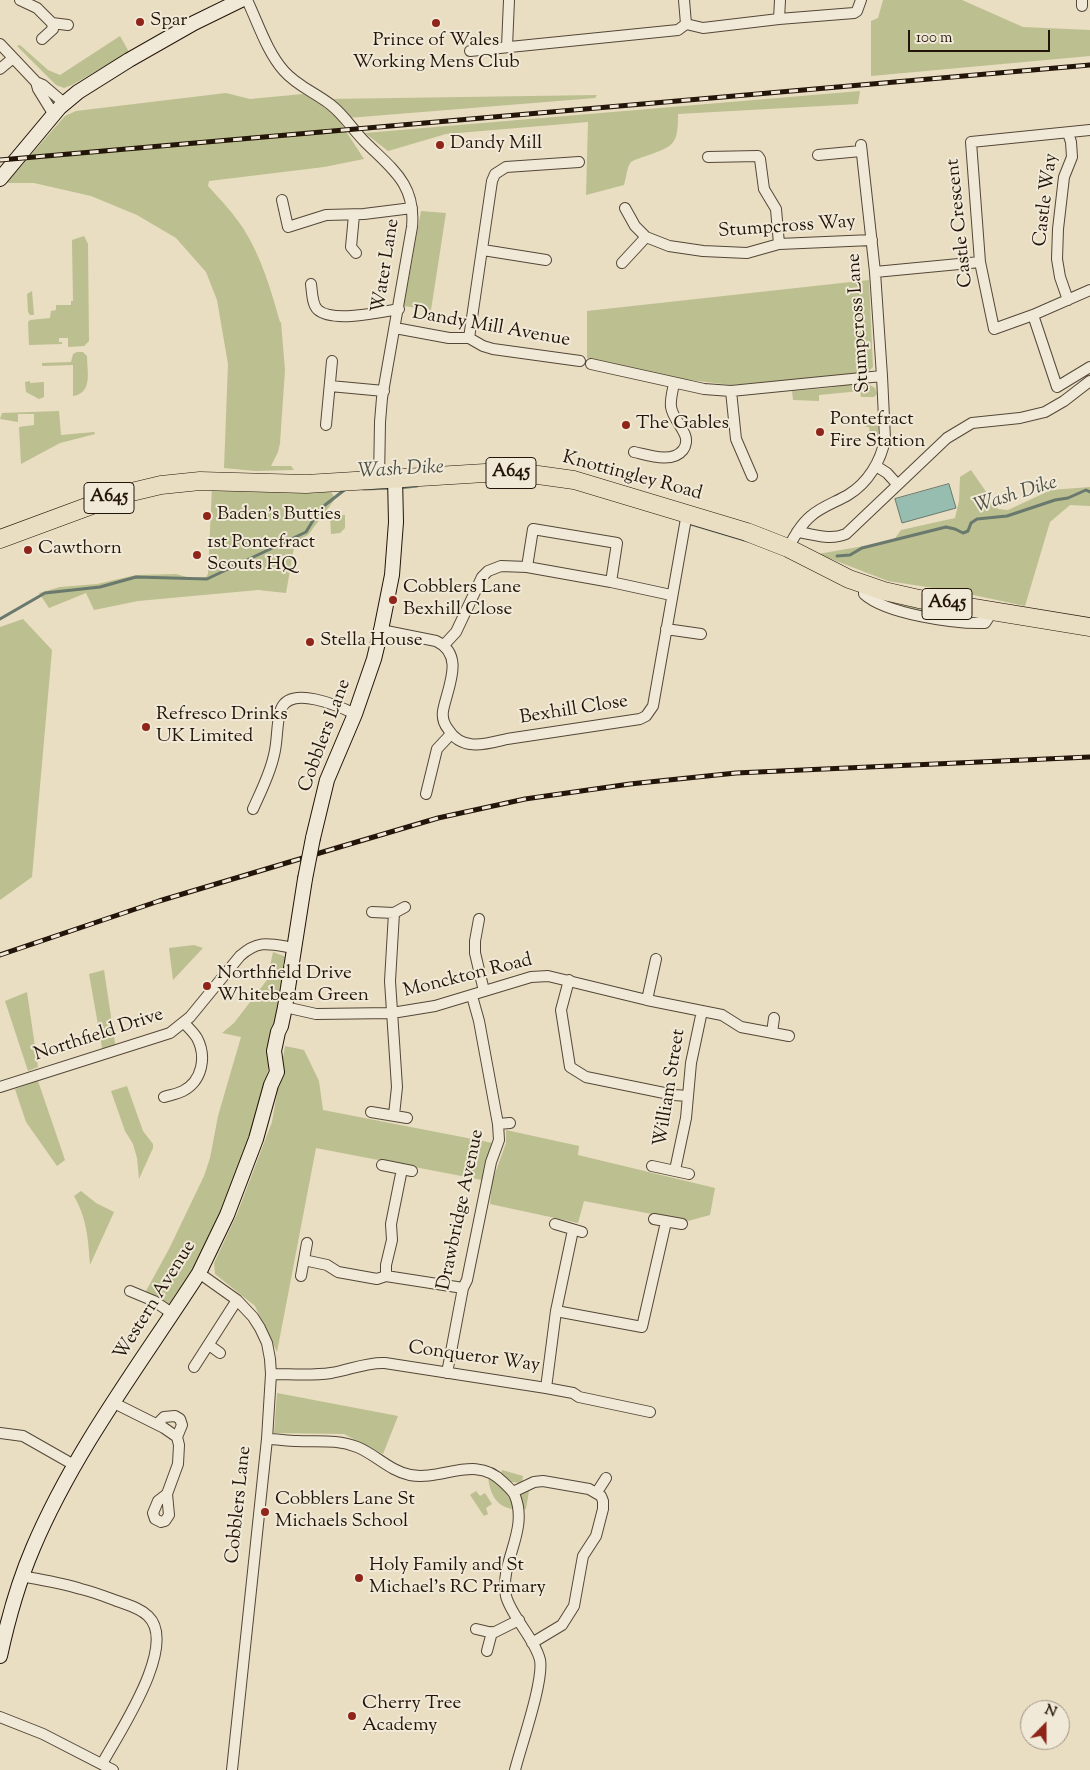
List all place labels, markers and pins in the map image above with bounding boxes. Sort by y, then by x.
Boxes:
place label: Spar [150,11,187,33]
marker: Spar [134,16,146,28]
marker: Prince of Wales Working Mens Club [430,17,442,29]
place label: Prince of Wales Working Mens Club [352,31,520,75]
place label: Dandy Mill [450,134,542,156]
marker: Dandy Mill [434,139,446,151]
place label: Pontefract Fire Station [830,410,925,454]
place label: The Gables [636,414,729,436]
marker: The Gables [620,419,632,431]
marker: Pontefract Fire Station [814,426,826,438]
place label: Baden's Butties [217,505,341,527]
marker: Baden's Butties [201,510,213,522]
place label: 1st Pontefract Scouts HQ [207,533,315,577]
place label: Cawthorn [38,539,122,561]
marker: Cawthorn [22,544,34,556]
marker: 1st Pontefract Scouts HQ [191,549,203,561]
place label: Cobblers Lane Bexhill Close [403,578,521,622]
marker: Cobblers Lane Bexhill Close [387,594,399,606]
place label: Stella House [320,631,423,653]
marker: Stella House [304,636,316,648]
place label: Refresco Drinks UK Limited [156,705,288,749]
marker: Refresco Drinks UK Limited [140,721,152,733]
place label: Northfield Drive Whitebeam Green [217,964,369,1008]
marker: Northfield Drive Whitebeam Green [201,980,213,992]
place label: Cobblers Lane St Michaels School [275,1490,415,1534]
marker: Cobblers Lane St Michaels School [259,1506,271,1518]
place label: Holy Family and St Michael's RC Primary [369,1556,546,1600]
marker: Holy Family and St Michael's RC Primary [353,1572,365,1584]
place label: Cherry Tree Academy [362,1694,461,1738]
marker: Cherry Tree Academy [346,1710,358,1722]

